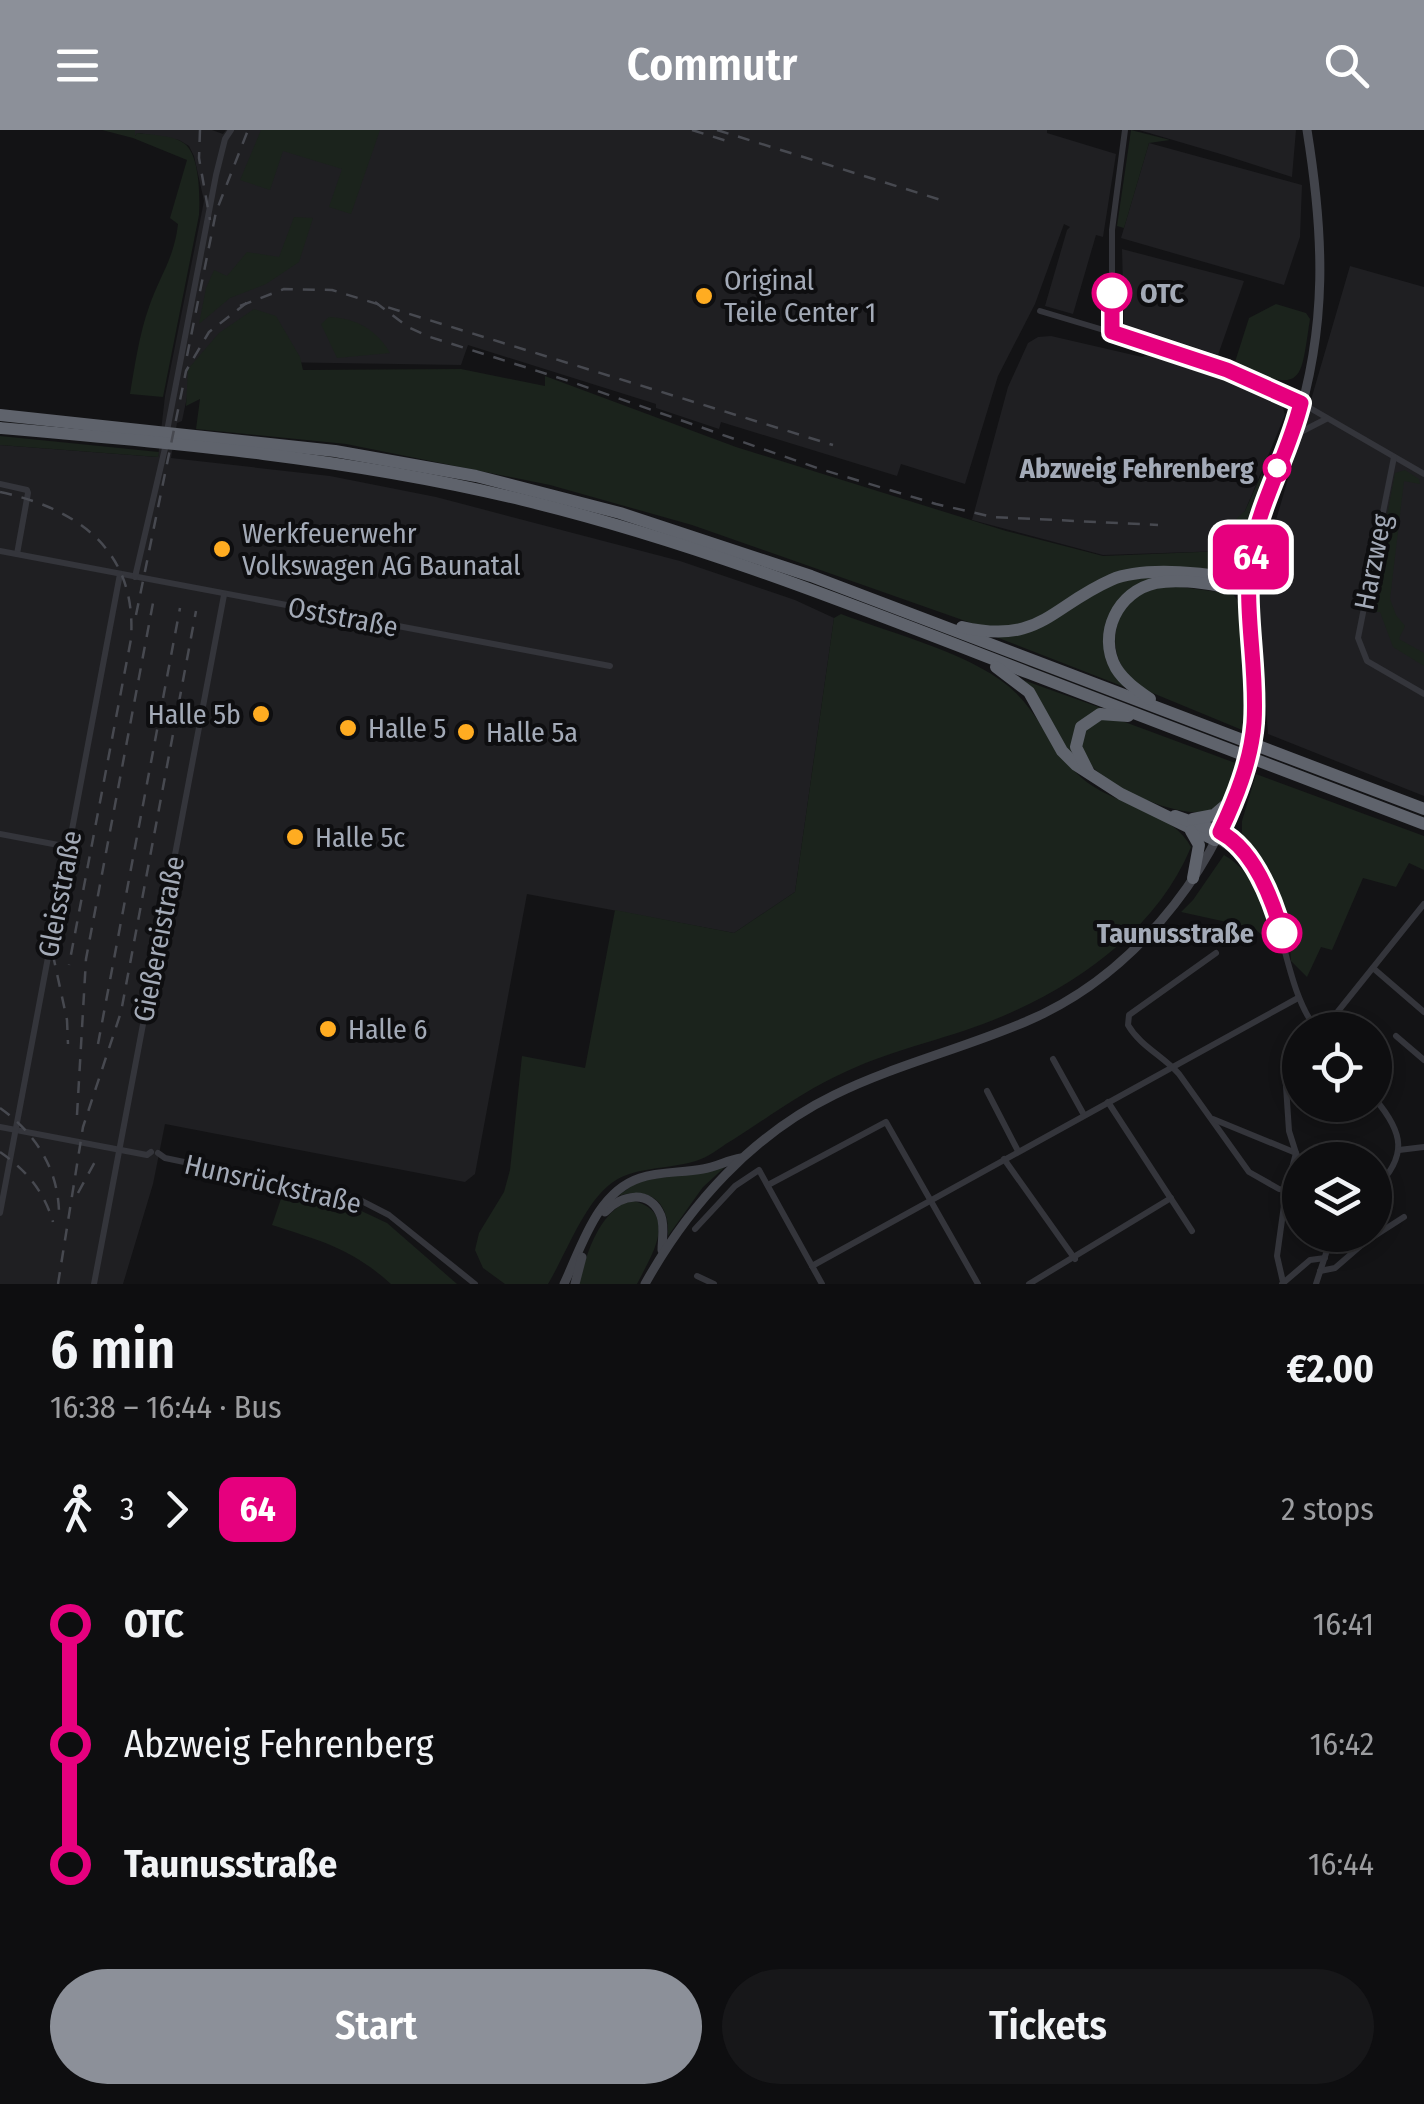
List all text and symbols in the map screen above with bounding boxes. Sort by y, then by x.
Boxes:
icon: menu [50,38,105,93]
text: Commutr [627,38,797,92]
icon: search [1319,38,1374,93]
place label: Original Teile Center 1 [724,264,876,329]
marker: OTC [1093,274,1131,312]
place label: OTC [1140,277,1184,310]
marker: Original Teile Center 1 [693,285,715,307]
place label: Abzweig Fehrenberg [1019,452,1254,485]
marker: Abzweig Fehrenberg [1264,455,1290,481]
street label: Harzweg [1348,511,1399,613]
place label: Werkfeuerwehr Volkswagen AG Baunatal [242,517,521,582]
line badge: 64 [1206,524,1296,590]
text: 64 [1233,536,1269,578]
marker: Werkfeuerwehr Volkswagen AG Baunatal [211,538,233,560]
street label: Oststraße [285,590,401,644]
place label: Halle 5b [148,698,241,731]
marker: Halle 5b [250,703,272,725]
place label: Halle 5 [368,712,446,745]
place label: Halle 5a [486,716,578,749]
marker: Halle 5 [337,717,359,739]
marker: Halle 5a [455,721,477,743]
place label: Halle 5c [315,821,405,854]
marker: Halle 5c [284,826,306,848]
street label: Gleisstraße [32,828,88,960]
street label: Gießereistraße [127,853,191,1025]
marker: Taunusstraße [1263,914,1301,952]
place label: Taunusstraße [1097,917,1254,950]
map controls [1282,1012,1392,1252]
button: locate [1282,1012,1392,1122]
place label: Halle 6 [348,1013,427,1046]
marker: Halle 6 [317,1018,339,1040]
button: layers [1282,1142,1392,1252]
street label: Hunsrückstraße [182,1148,364,1220]
text: 6 min [50,1317,175,1383]
text: €2.00 [1287,1346,1374,1392]
text: 16:38 – 16:44 · Bus [50,1388,282,1426]
icon: walk [50,1482,105,1537]
icon: forward [149,1482,204,1537]
text: 64 [239,1488,276,1530]
text: 3 [120,1490,134,1528]
text: 2 stops [1281,1490,1374,1528]
text: OTC [124,1601,184,1647]
text: 16:41 [1313,1605,1374,1643]
text: Abzweig Fehrenberg [124,1721,434,1767]
text: 16:42 [1310,1725,1374,1763]
text: Taunusstraße [124,1841,337,1887]
text: 16:44 [1308,1845,1374,1883]
button: Start [50,1969,702,2084]
button: Tickets [722,1969,1374,2084]

